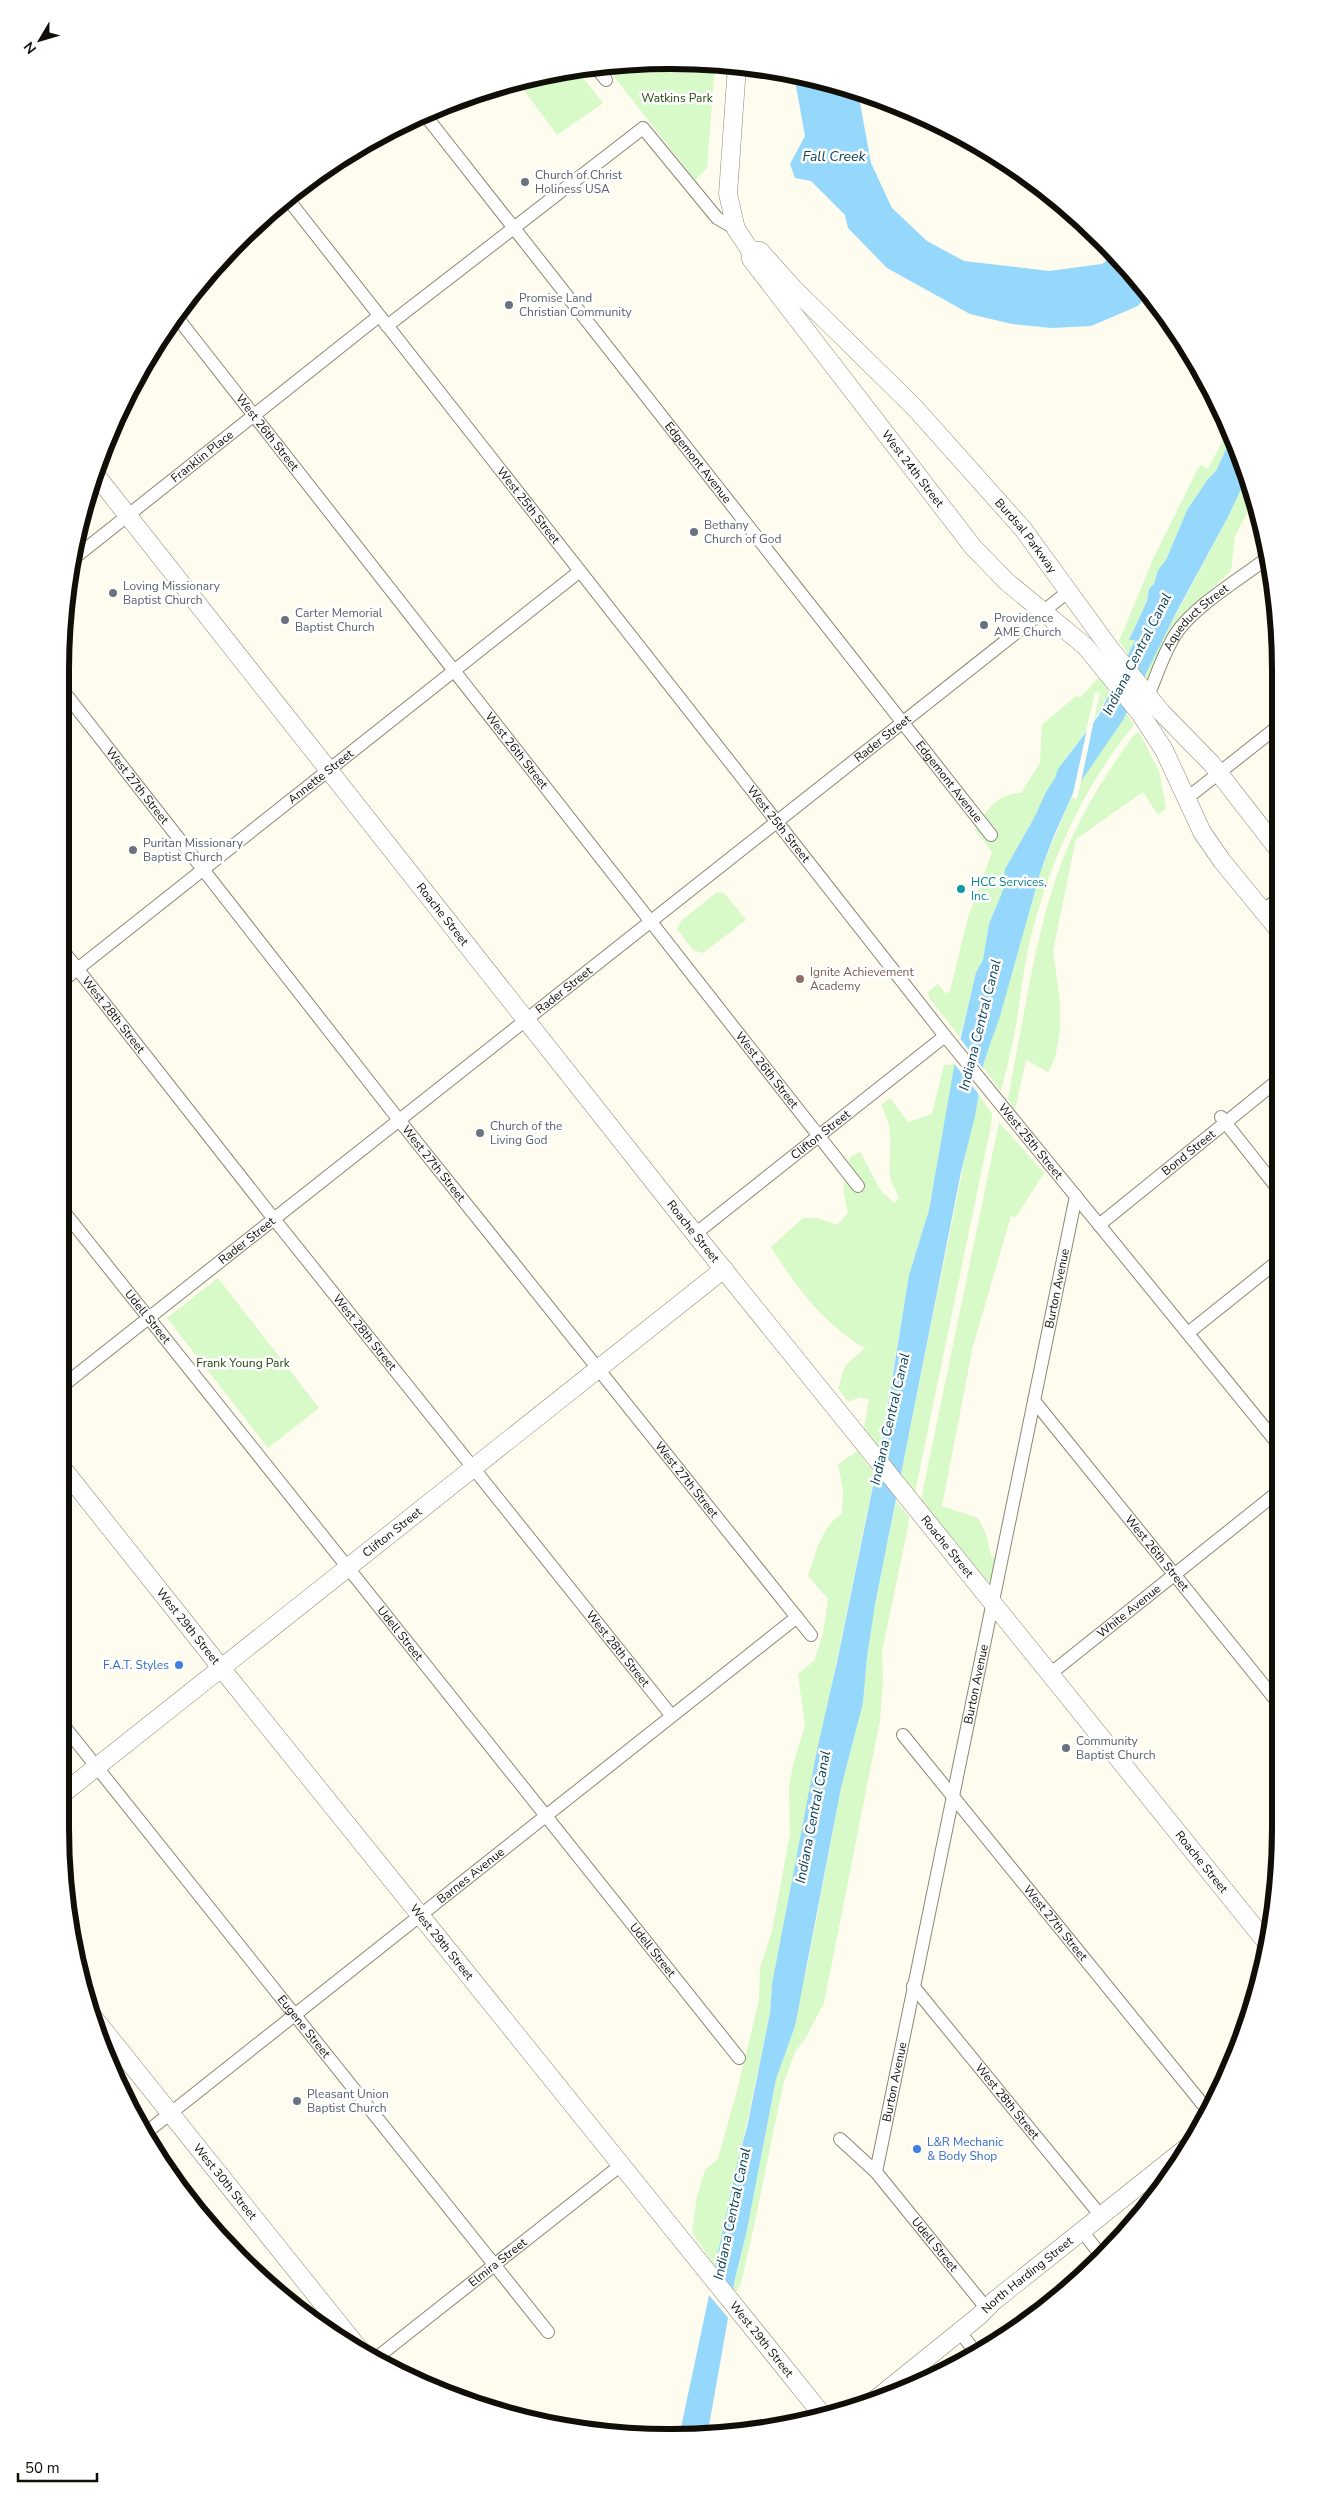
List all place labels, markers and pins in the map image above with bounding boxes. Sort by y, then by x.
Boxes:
place label: Church of Christ Holiness USA [535,167,623,197]
marker: Church of Christ Holiness USA [519,176,531,188]
place label: Promise Land Christian Community [519,290,632,320]
marker: Promise Land Christian Community [503,299,515,311]
place label: Bethany Church of God [704,517,781,547]
marker: Bethany Church of God [688,526,700,538]
place label: Loving Missionary Baptist Church [123,578,221,608]
marker: Loving Missionary Baptist Church [107,587,119,599]
place label: Carter Memorial Baptist Church [295,605,383,635]
place label: Providence AME Church [994,610,1061,640]
marker: Carter Memorial Baptist Church [279,614,291,626]
marker: Providence AME Church [978,619,990,631]
place label: Puritan Missionary Baptist Church [143,835,244,865]
marker: Puritan Missionary Baptist Church [127,844,139,856]
place label: HCC Services, Inc. [971,874,1047,904]
marker: HCC Services, Inc. [955,883,967,895]
place label: Ignite Achievement Academy [810,964,914,994]
marker: Ignite Achievement Academy [794,973,806,985]
place label: Church of the Living God [490,1118,562,1148]
marker: Church of the Living God [474,1127,486,1139]
place label: F.A.T. Styles [103,1657,169,1673]
marker: F.A.T. Styles [173,1659,185,1671]
place label: Community Baptist Church [1076,1733,1156,1763]
marker: Community Baptist Church [1060,1742,1072,1754]
place label: Pleasant Union Baptist Church [307,2086,389,2116]
marker: Pleasant Union Baptist Church [291,2095,303,2107]
place label: L&R Mechanic & Body Shop [927,2134,1004,2164]
marker: L&R Mechanic & Body Shop [911,2143,923,2155]

